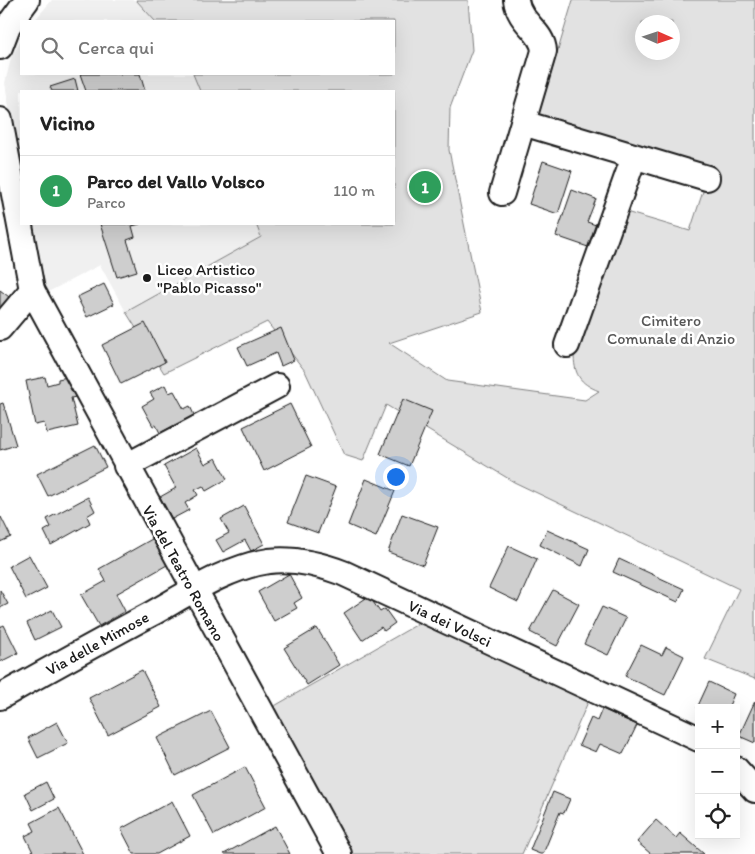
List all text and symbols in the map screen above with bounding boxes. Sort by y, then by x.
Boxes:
north arrow [635,15,680,60]
search box [20,20,395,75]
icon: search [38,34,66,62]
text: Cerca qui [78,36,154,59]
text: Vicino [40,110,95,135]
pin: 1 [409,168,441,206]
text: Parco del Vallo Volsco [87,170,265,193]
text: 1 [52,181,60,200]
text: 110 m [333,181,375,200]
text: Parco [87,193,126,212]
place label: Liceo Artistico "Pablo Picasso" [157,260,262,297]
marker: Liceo Artistico "Pablo Picasso" [141,272,153,284]
park label: Cimitero Comunale di Anzio [607,311,735,348]
your location [383,464,409,490]
street label: Via del Teatro Romano [138,502,229,644]
street label: Via dei Volsci [405,596,495,651]
street label: Via delle Mimose [42,607,152,680]
map controls [695,704,740,839]
button: + [695,704,740,749]
button: − [695,749,740,794]
button: locate [695,794,740,839]

